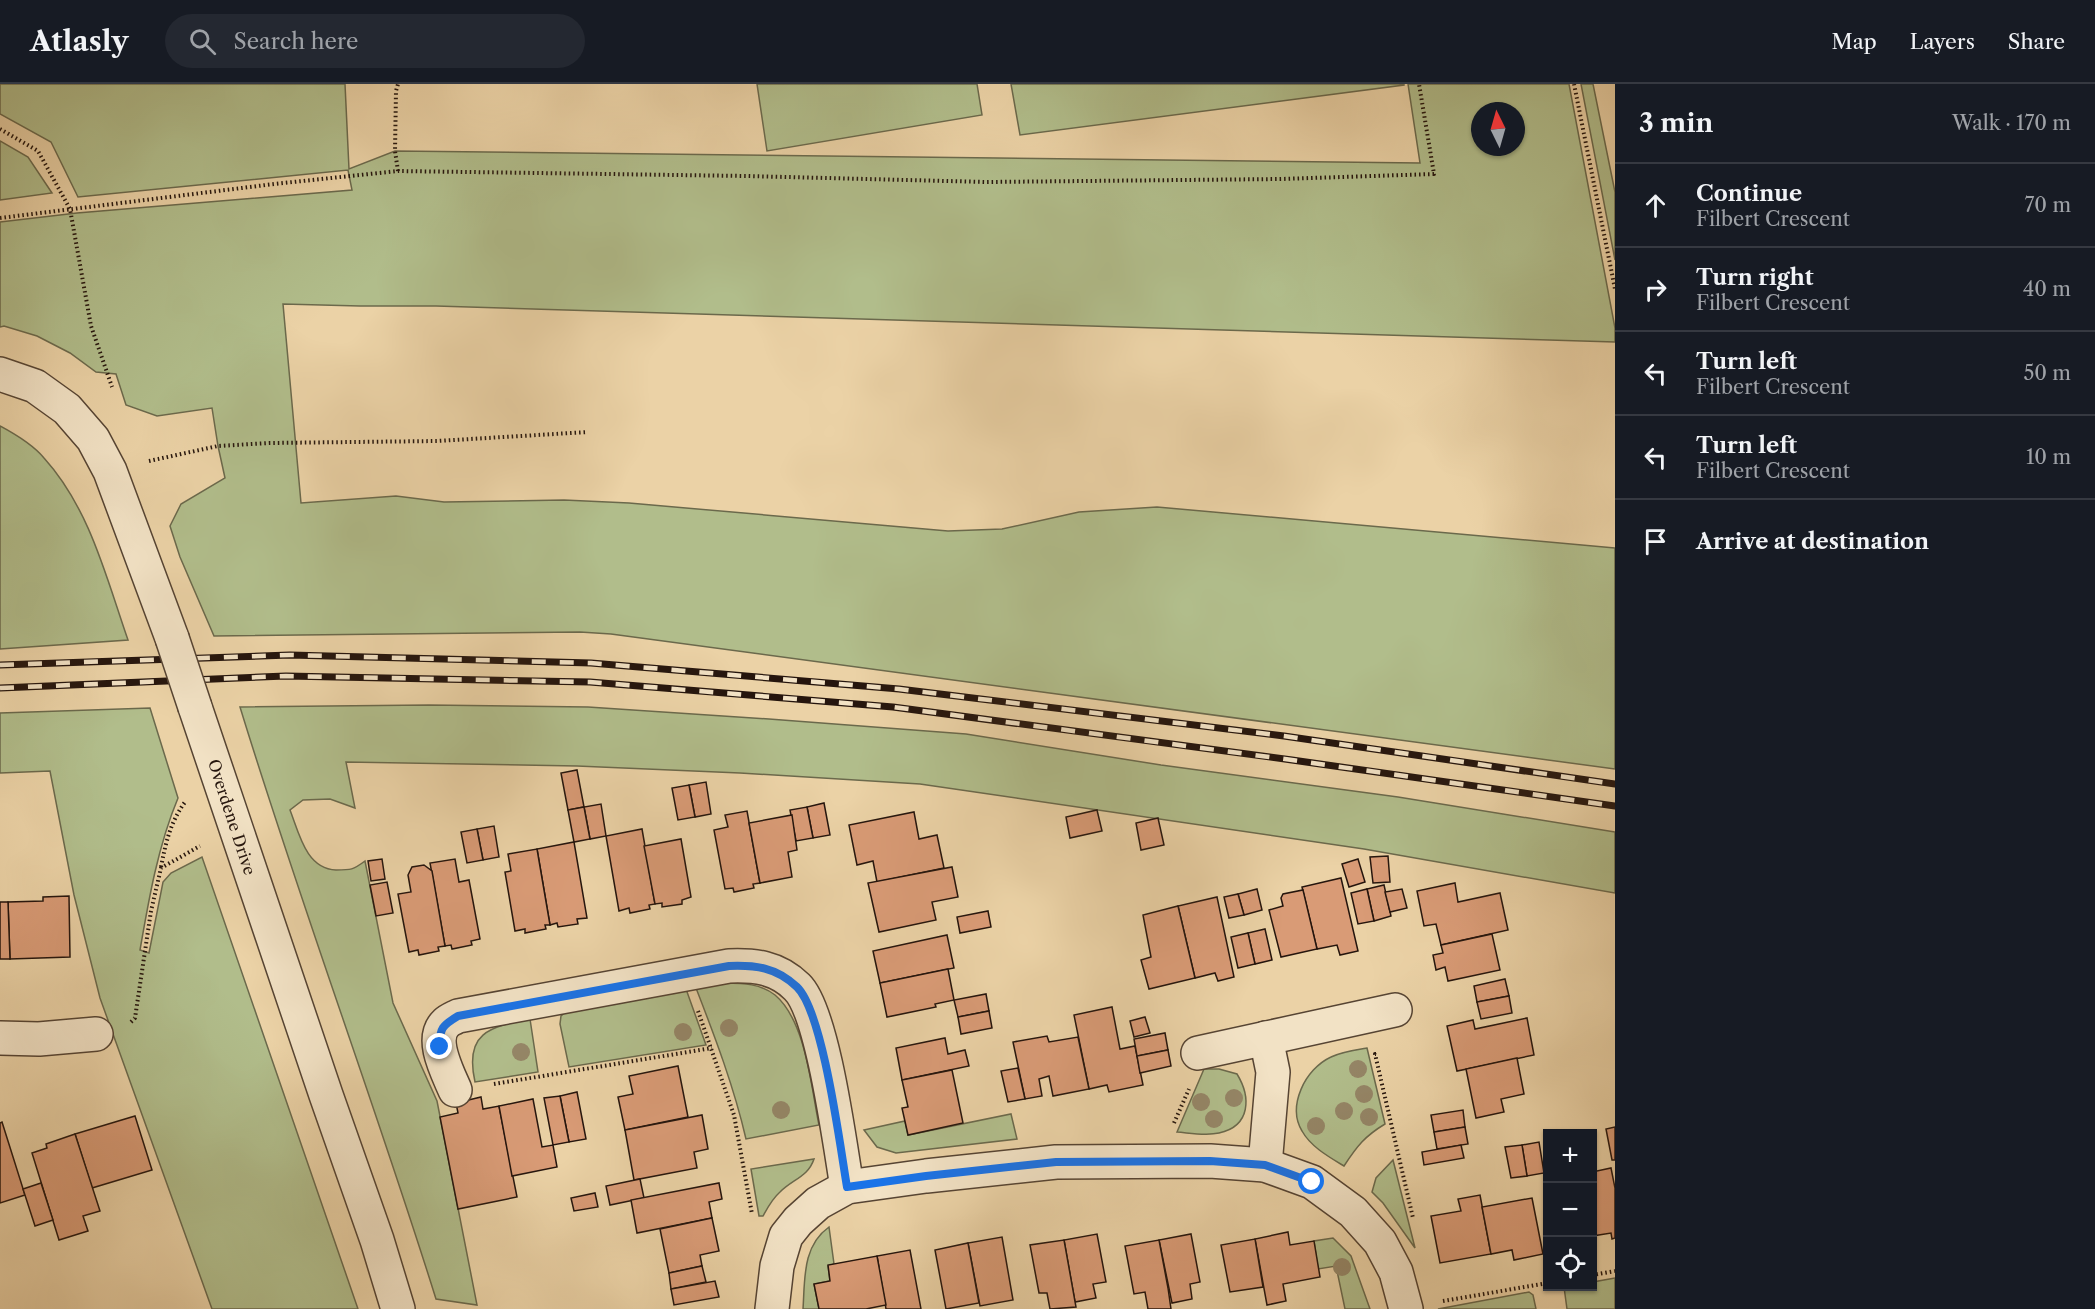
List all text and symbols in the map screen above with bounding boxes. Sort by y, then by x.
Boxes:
search box [165,14,585,68]
text: Atlasly [30,24,129,58]
icon: search [186,25,219,58]
text: Search here [234,28,358,55]
text: Map [1832,29,1877,54]
text: Layers [1910,29,1975,54]
text: Share [2008,29,2065,54]
north arrow [1471,102,1525,156]
text: 3 min [1639,107,1713,139]
text: Walk · 170 m [1952,111,2071,135]
text: Continue [1696,180,1802,207]
icon: ahead [1639,189,1672,222]
text: 70 m [2025,193,2071,217]
text: Filbert Crescent [1696,207,1850,231]
text: Turn right [1696,264,1814,291]
icon: right [1639,273,1672,306]
text: 40 m [2023,277,2071,301]
text: Filbert Crescent [1696,291,1850,315]
text: Turn left [1696,348,1797,375]
icon: left [1639,357,1672,390]
text: 50 m [2024,361,2071,385]
text: Filbert Crescent [1696,375,1850,399]
text: Turn left [1696,432,1797,459]
icon: left [1639,441,1672,474]
text: 10 m [2026,445,2071,469]
text: Filbert Crescent [1696,459,1850,483]
icon: arrive [1639,525,1672,558]
text: Arrive at destination [1696,528,1929,555]
street label: Overdene Drive [204,757,260,877]
route end [426,1033,452,1059]
map controls [1543,1129,1597,1291]
button: + [1543,1129,1597,1183]
route start [1298,1168,1324,1194]
button: − [1543,1183,1597,1237]
button: locate [1543,1237,1597,1291]

